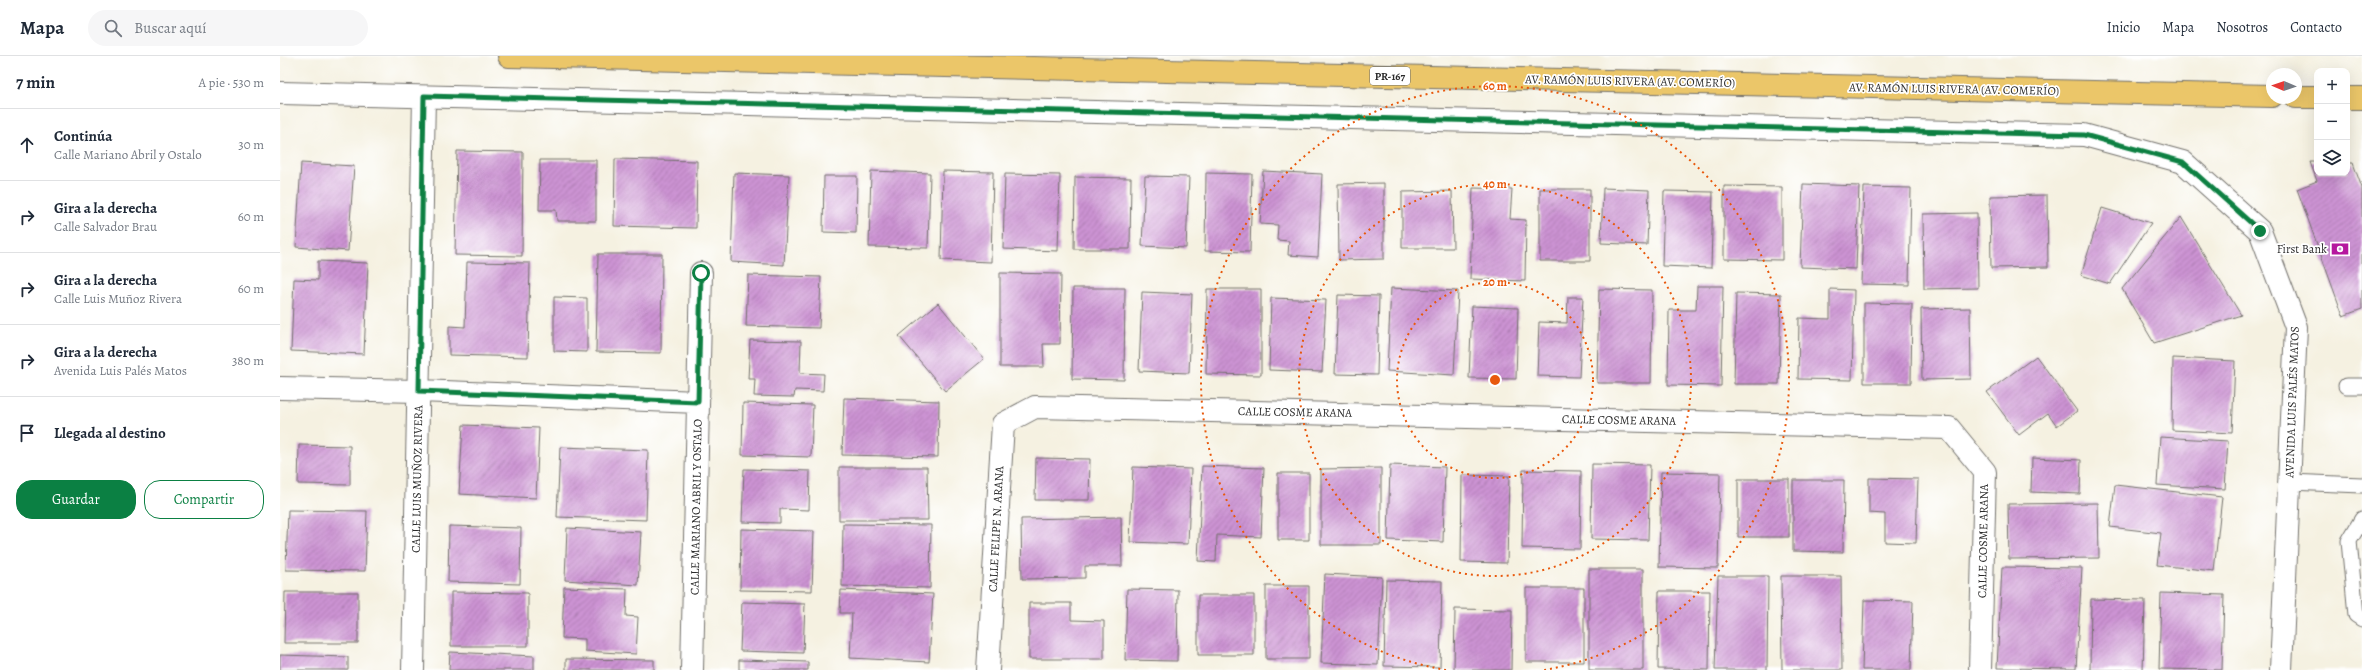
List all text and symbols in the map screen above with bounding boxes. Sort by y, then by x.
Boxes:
search box [88,10,368,46]
text: Mapa [20,15,64,41]
icon: search [102,17,124,39]
text: Buscar aquí [134,18,206,38]
text: Inicio [2107,18,2140,37]
text: Mapa [2162,18,2194,37]
text: Nosotros [2216,18,2268,37]
text: Contacto [2290,18,2342,37]
road number: PR-167 [1370,67,1410,85]
north arrow [2266,68,2302,104]
map controls [2314,68,2350,176]
button: + [2314,68,2350,104]
text: 7 min [16,71,55,94]
street label: AV. RAMÓN LUIS RIVERA (AV. COMERÍO) [1524,71,1735,91]
text: A pie · 530 m [198,74,264,91]
text: 60 m [1483,78,1507,94]
street label: AV. RAMÓN LUIS RIVERA (AV. COMERÍO) [1848,79,2059,99]
button: − [2314,104,2350,140]
text: Continúa [54,126,112,146]
icon: ahead [16,134,38,156]
text: 30 m [238,136,264,153]
button: layers [2314,140,2350,176]
text: Calle Mariano Abril y Ostalo [54,146,202,163]
text: 40 m [1483,176,1507,192]
text: Gira a la derecha [54,198,157,218]
icon: right [16,206,38,228]
text: 60 m [238,208,264,225]
text: Calle Salvador Brau [54,218,157,235]
route end [2251,222,2269,240]
bank icon: First Bank [2330,239,2350,259]
place label: First Bank [2277,241,2327,257]
route start [692,264,710,282]
text: Gira a la derecha [54,270,157,290]
text: 20 m [1483,274,1507,290]
icon: right [16,278,38,300]
text: 60 m [238,280,264,297]
text: Calle Luis Muñoz Rivera [54,290,182,307]
street label: AVENIDA LUIS PALÉS MATOS [2281,326,2303,479]
text: Gira a la derecha [54,342,157,362]
icon: right [16,350,38,372]
text: 380 m [232,352,264,369]
text: Avenida Luis Palés Matos [54,362,187,379]
centre of rings [1488,373,1502,387]
street label: CALLE COSME ARANA [1238,403,1353,421]
street label: CALLE LUIS MUÑOZ RIVERA [408,404,426,553]
street label: CALLE COSME ARANA [1562,411,1677,429]
street label: CALLE MARIANO ABRIL Y OSTALO [686,419,706,595]
icon: arrive [16,422,38,444]
text: Llegada al destino [54,423,166,443]
street label: CALLE FELIPE N. ARANA [985,465,1007,592]
button: Guardar [16,480,136,519]
button: Compartir [144,480,264,519]
street label: CALLE COSME ARANA [1974,483,1992,598]

